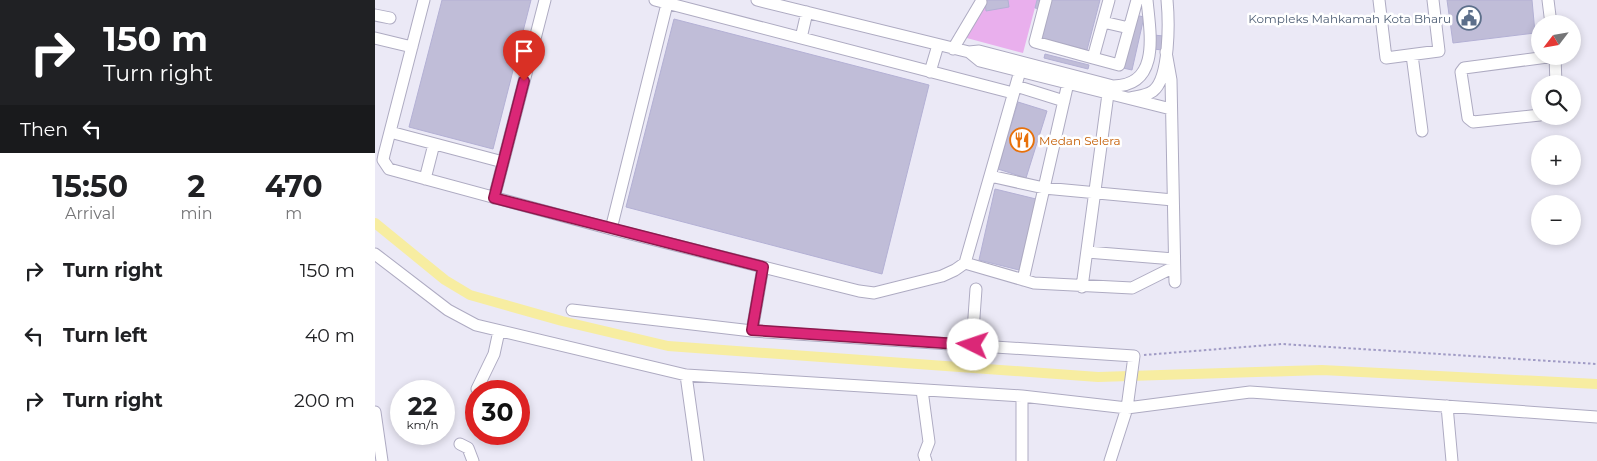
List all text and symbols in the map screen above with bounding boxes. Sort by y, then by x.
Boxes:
public building icon: Kompleks Mahkamah Kota Bharu [1456,5,1482,31]
place label: Kompleks Mahkamah Kota Bharu [1248,11,1451,26]
north arrow [1531,15,1581,65]
map controls [1531,15,1581,245]
text: 150 m [103,17,208,60]
icon: right [20,20,85,85]
pin [503,30,545,81]
icon: arrive [510,37,538,65]
text: Turn right [103,60,213,87]
button: search [1531,75,1581,125]
icon: left [78,115,106,143]
text: Then [20,118,68,141]
restaurant icon: Medan Selera [1009,127,1035,153]
place label: Medan Selera [1039,133,1121,148]
button: + [1531,135,1581,185]
text: 15:50 [52,168,128,205]
text: 2 [188,168,205,205]
text: 470 [265,168,323,205]
button: − [1531,195,1581,245]
text: Arrival [65,204,115,223]
text: min [180,204,213,223]
text: m [285,204,302,223]
icon: right [20,257,48,285]
text: Turn right [63,259,163,282]
text: 150 m [300,259,355,282]
position arrow [946,318,998,370]
icon: left [20,322,48,350]
text: Turn left [63,324,148,347]
text: 40 m [305,324,355,347]
speed limit sign: 30 [465,380,530,445]
icon: right [20,387,48,415]
text: Turn right [63,389,163,412]
text: 200 m [294,389,355,412]
text: 22 [408,391,437,421]
text: km/h [406,417,439,432]

